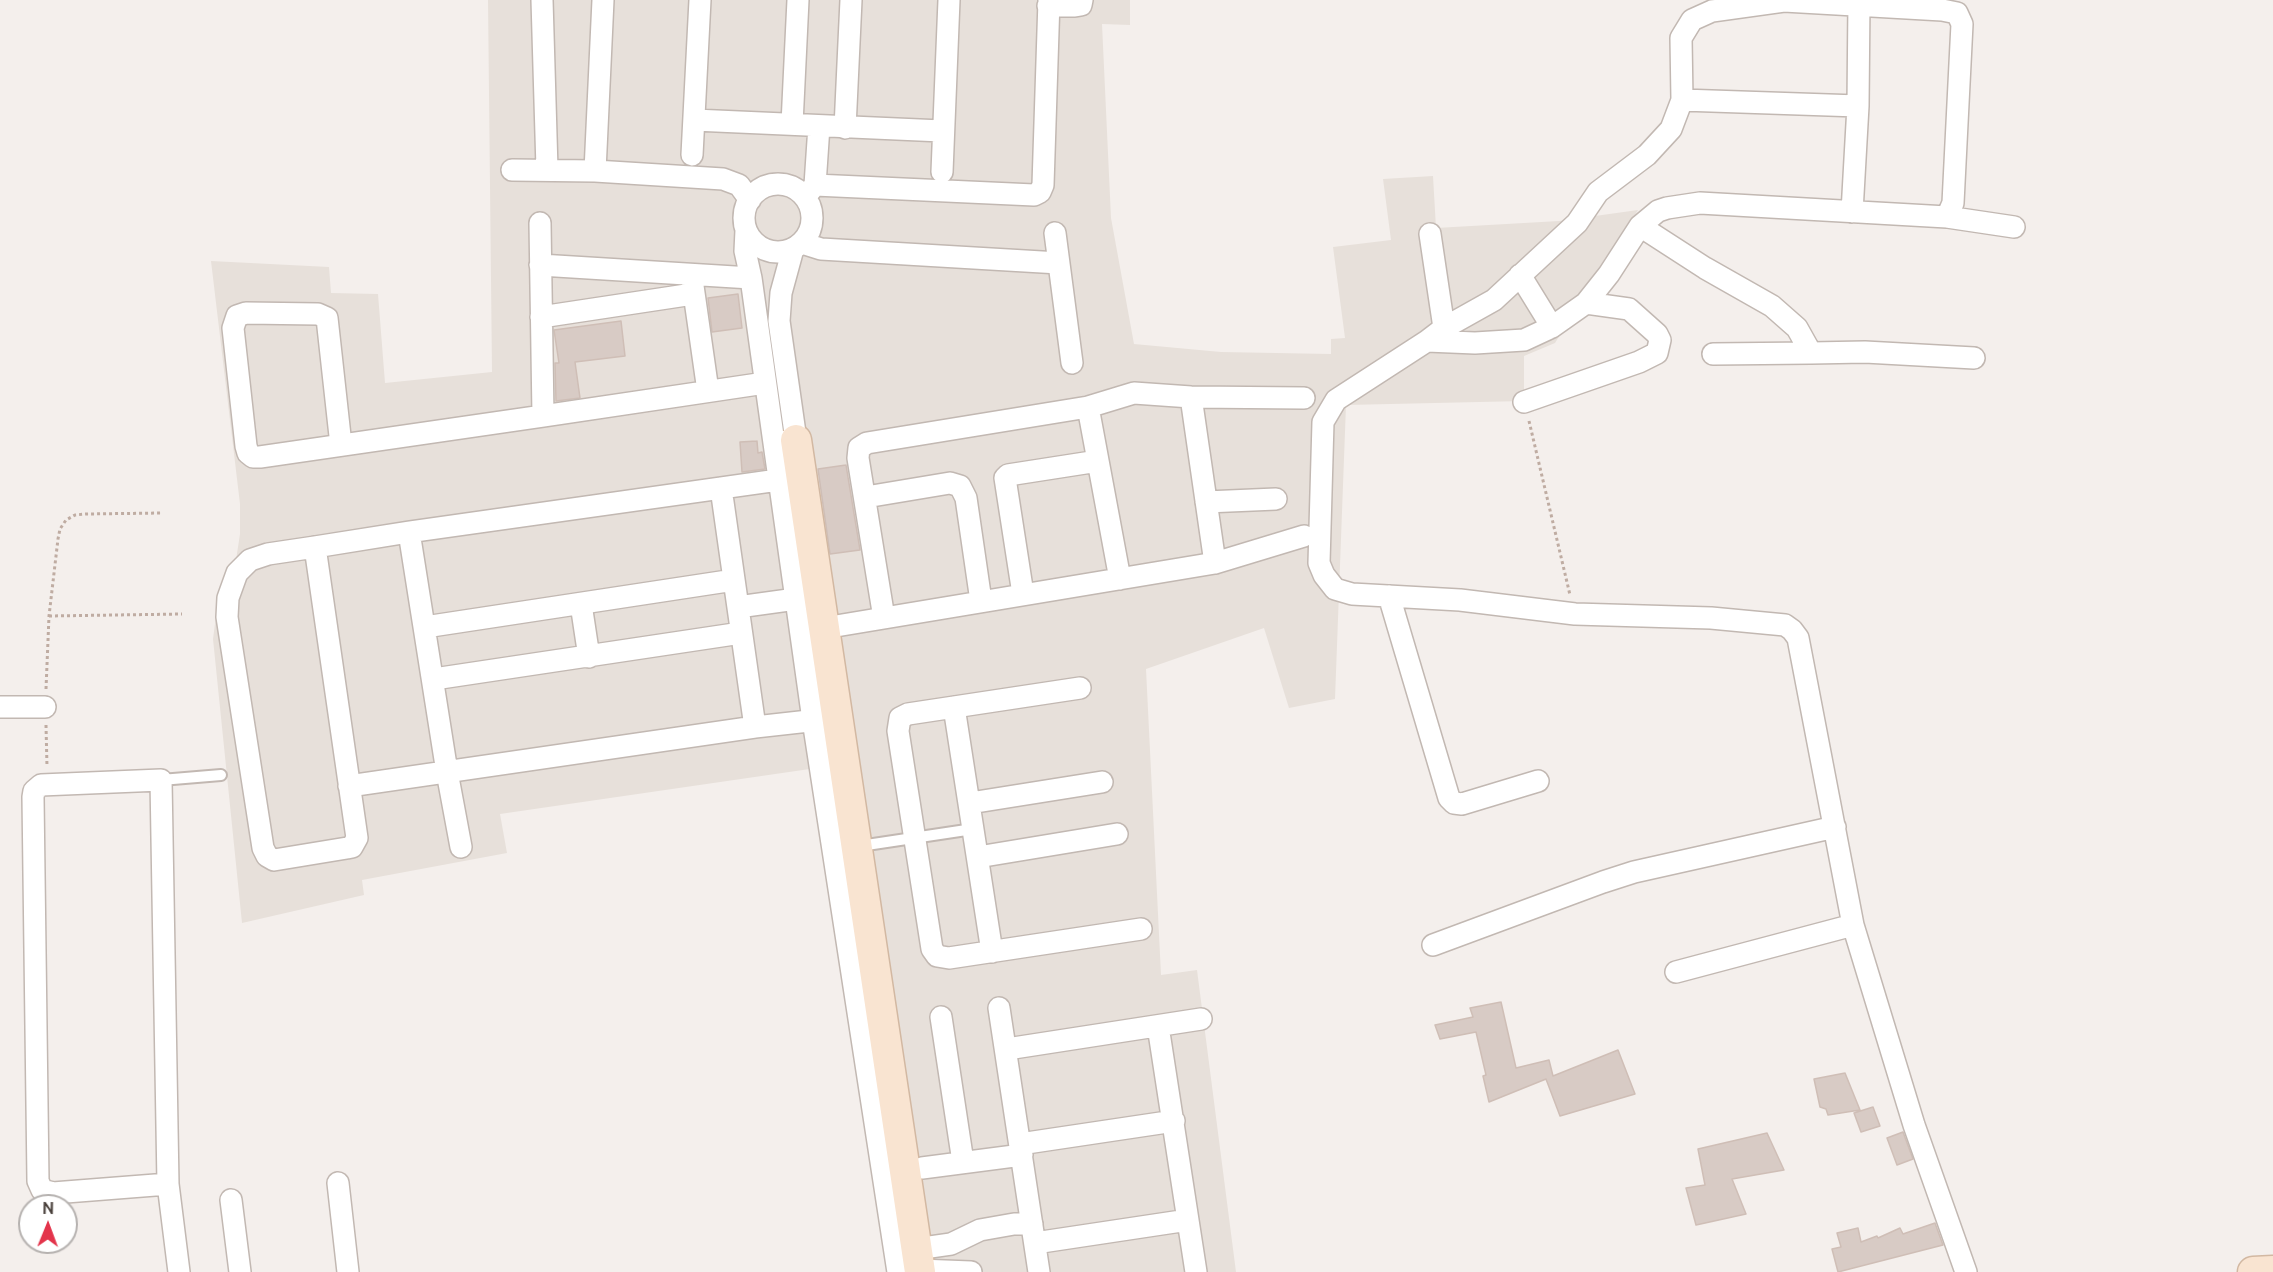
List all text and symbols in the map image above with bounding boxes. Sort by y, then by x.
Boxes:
north arrow [18,1194,78,1254]
text: N [42,1199,54,1217]

